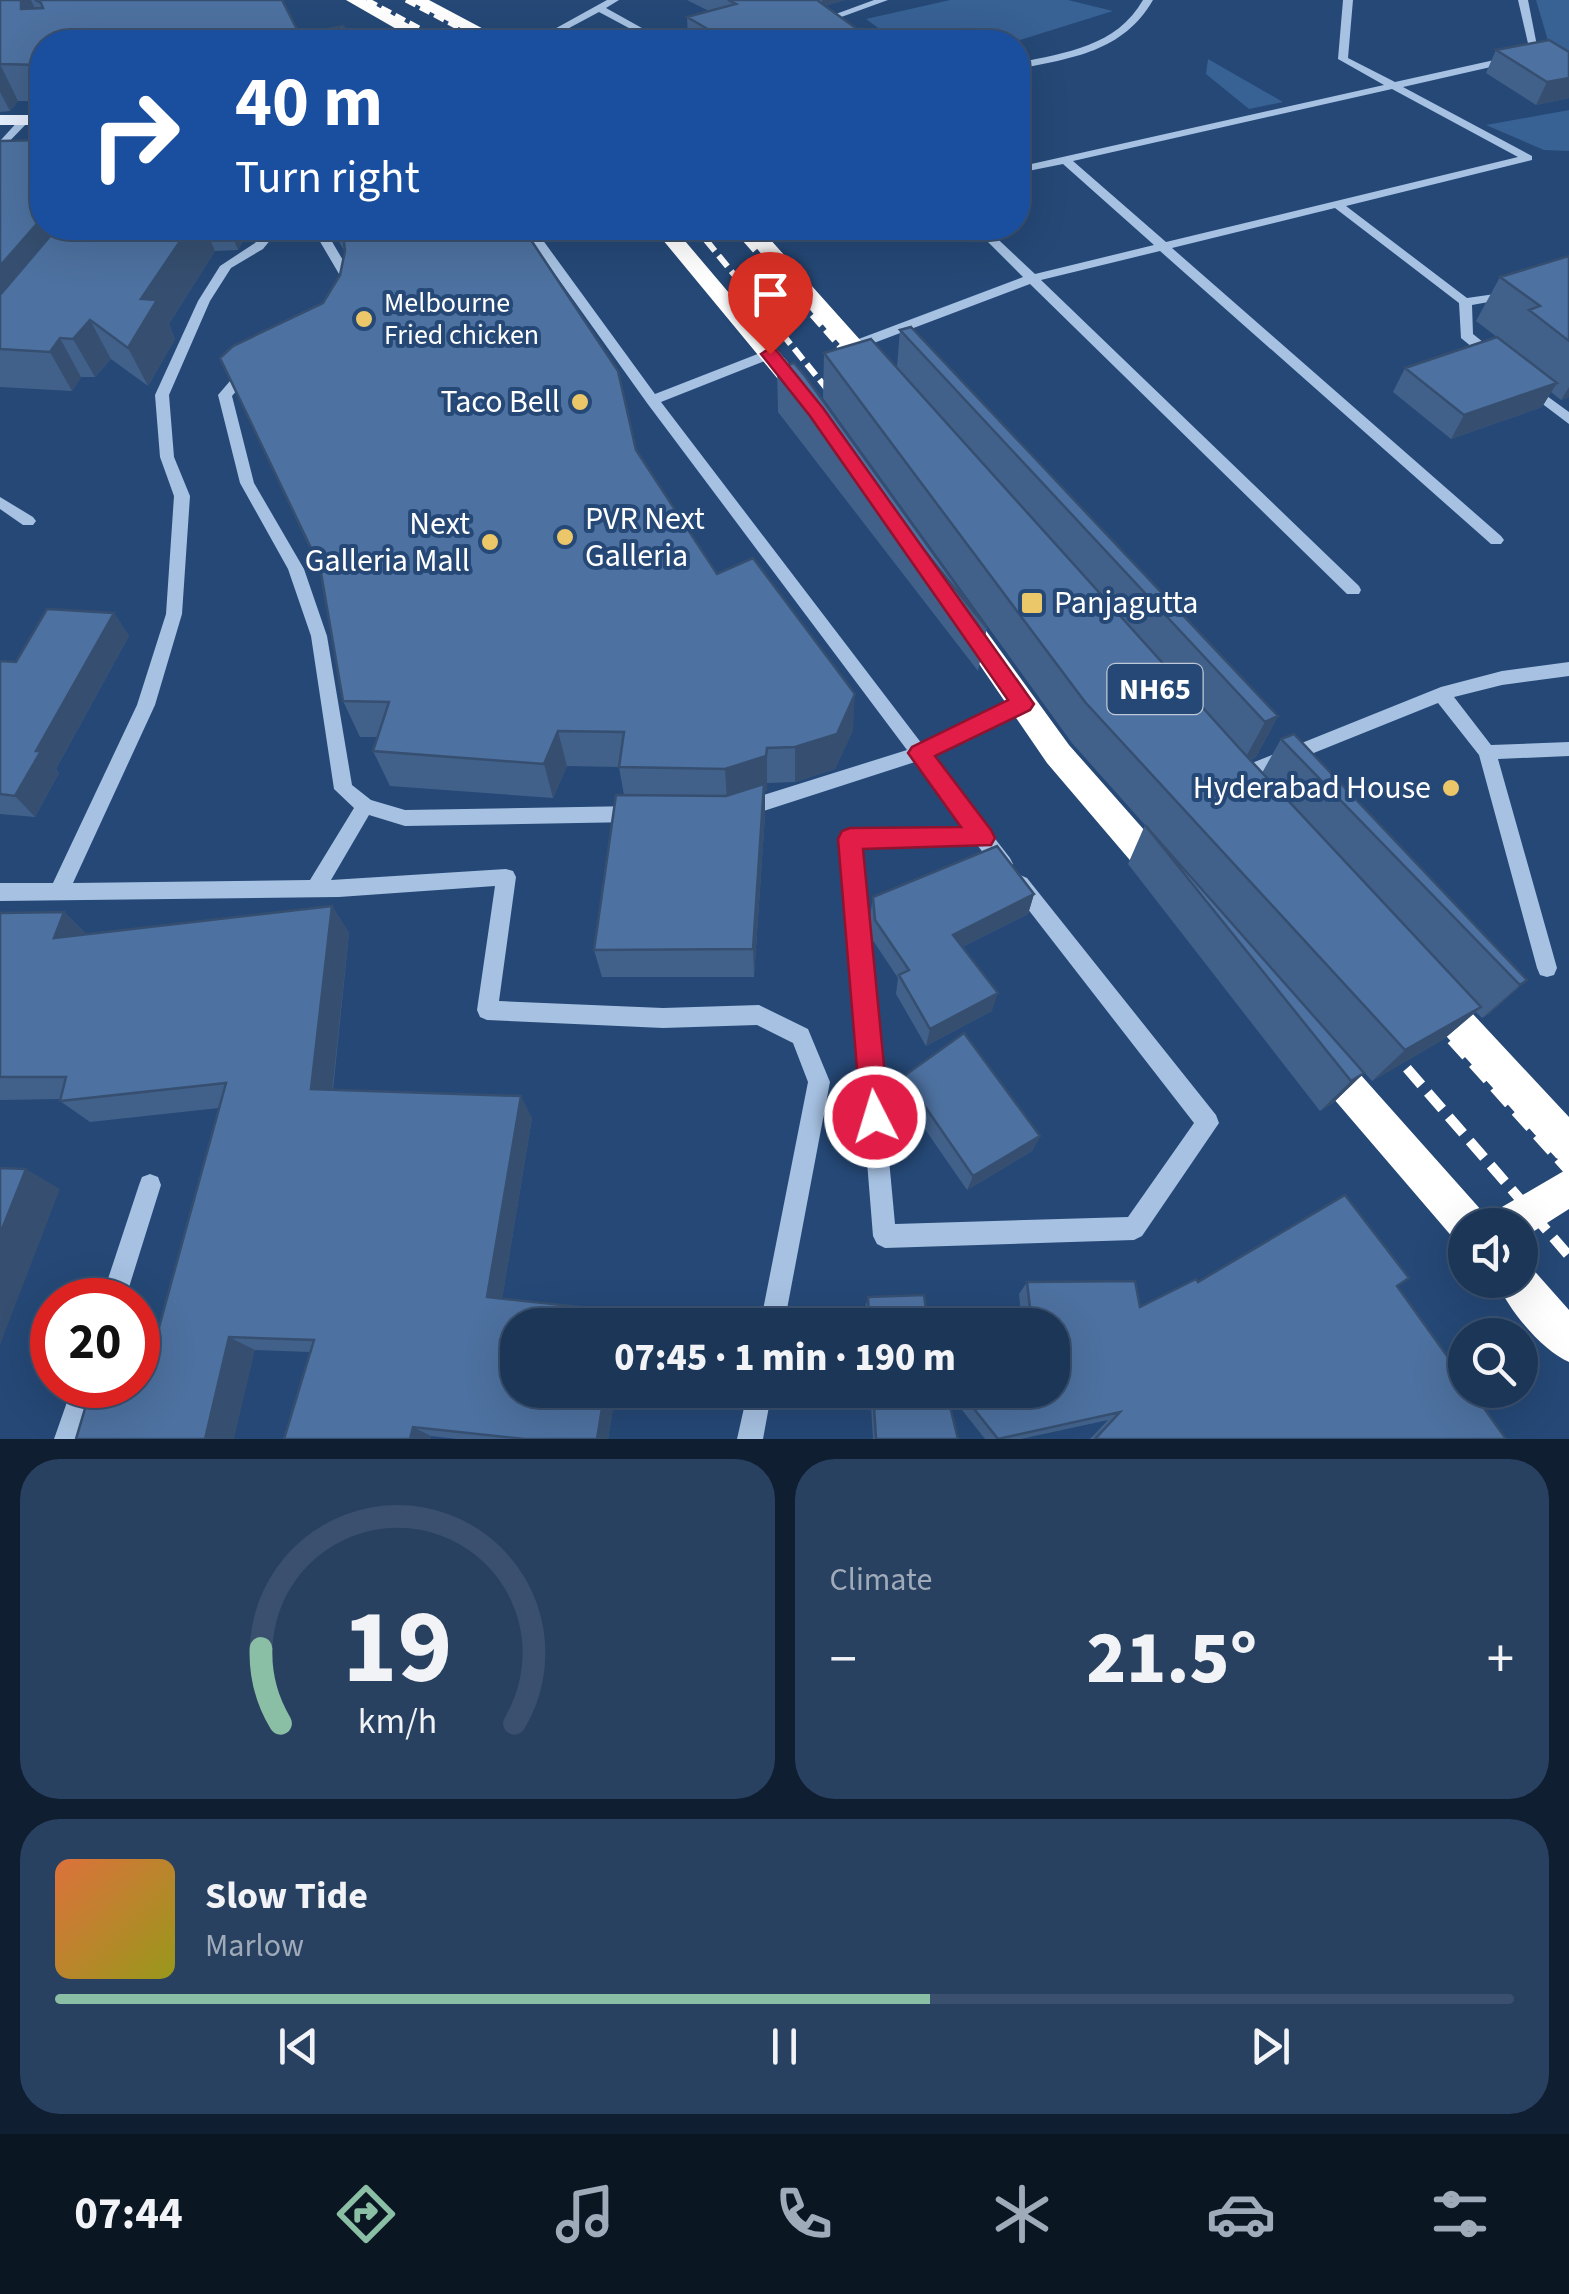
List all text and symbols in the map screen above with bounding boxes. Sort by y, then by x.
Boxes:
text: 40 m [235,53,383,153]
icon: right [70,70,200,200]
text: Turn right [235,146,420,210]
pin [728,252,813,355]
icon: arrive [743,267,798,322]
place label: Melbourne Fried chicken [384,283,539,355]
marker: Melbourne Fried chicken [353,308,375,330]
place label: Taco Bell [440,379,560,425]
marker: Taco Bell [569,391,591,413]
place label: PVR Next Galleria [585,496,705,579]
place label: Next Galleria Mall [305,501,470,584]
marker: PVR Next Galleria [554,526,576,548]
marker: Next Galleria Mall [479,531,501,553]
place label: Panjagutta [1054,580,1198,626]
marker: Panjagutta [1019,590,1045,616]
road number: NH65 [1108,664,1202,714]
place label: Hyderabad House [1193,765,1431,811]
marker: Hyderabad House [1440,777,1462,799]
position arrow [823,1065,927,1169]
map controls [1448,1208,1538,1408]
button: sound [1448,1208,1538,1298]
speed limit sign: 20 [30,1278,160,1408]
button: search [1448,1318,1538,1408]
text: 07:45 · 1 min · 190 m [614,1331,956,1385]
text: Climate [830,1557,932,1603]
text: 19 [342,1575,452,1723]
text: 21.5° [1086,1605,1257,1712]
text: − [830,1621,857,1699]
text: + [1487,1621,1514,1699]
text: km/h [358,1696,437,1747]
text: Slow Tide [205,1869,368,1923]
text: Marlow [205,1923,304,1969]
icon: previous [271,2019,326,2074]
icon: pause [757,2019,812,2074]
icon: next [1243,2019,1298,2074]
icon: directions [331,2179,401,2249]
icon: music [550,2179,620,2249]
icon: phone [769,2179,839,2249]
icon: climate [987,2179,1057,2249]
icon: car [1206,2179,1276,2249]
icon: filters [1425,2179,1495,2249]
text: 07:44 [74,2182,183,2246]

